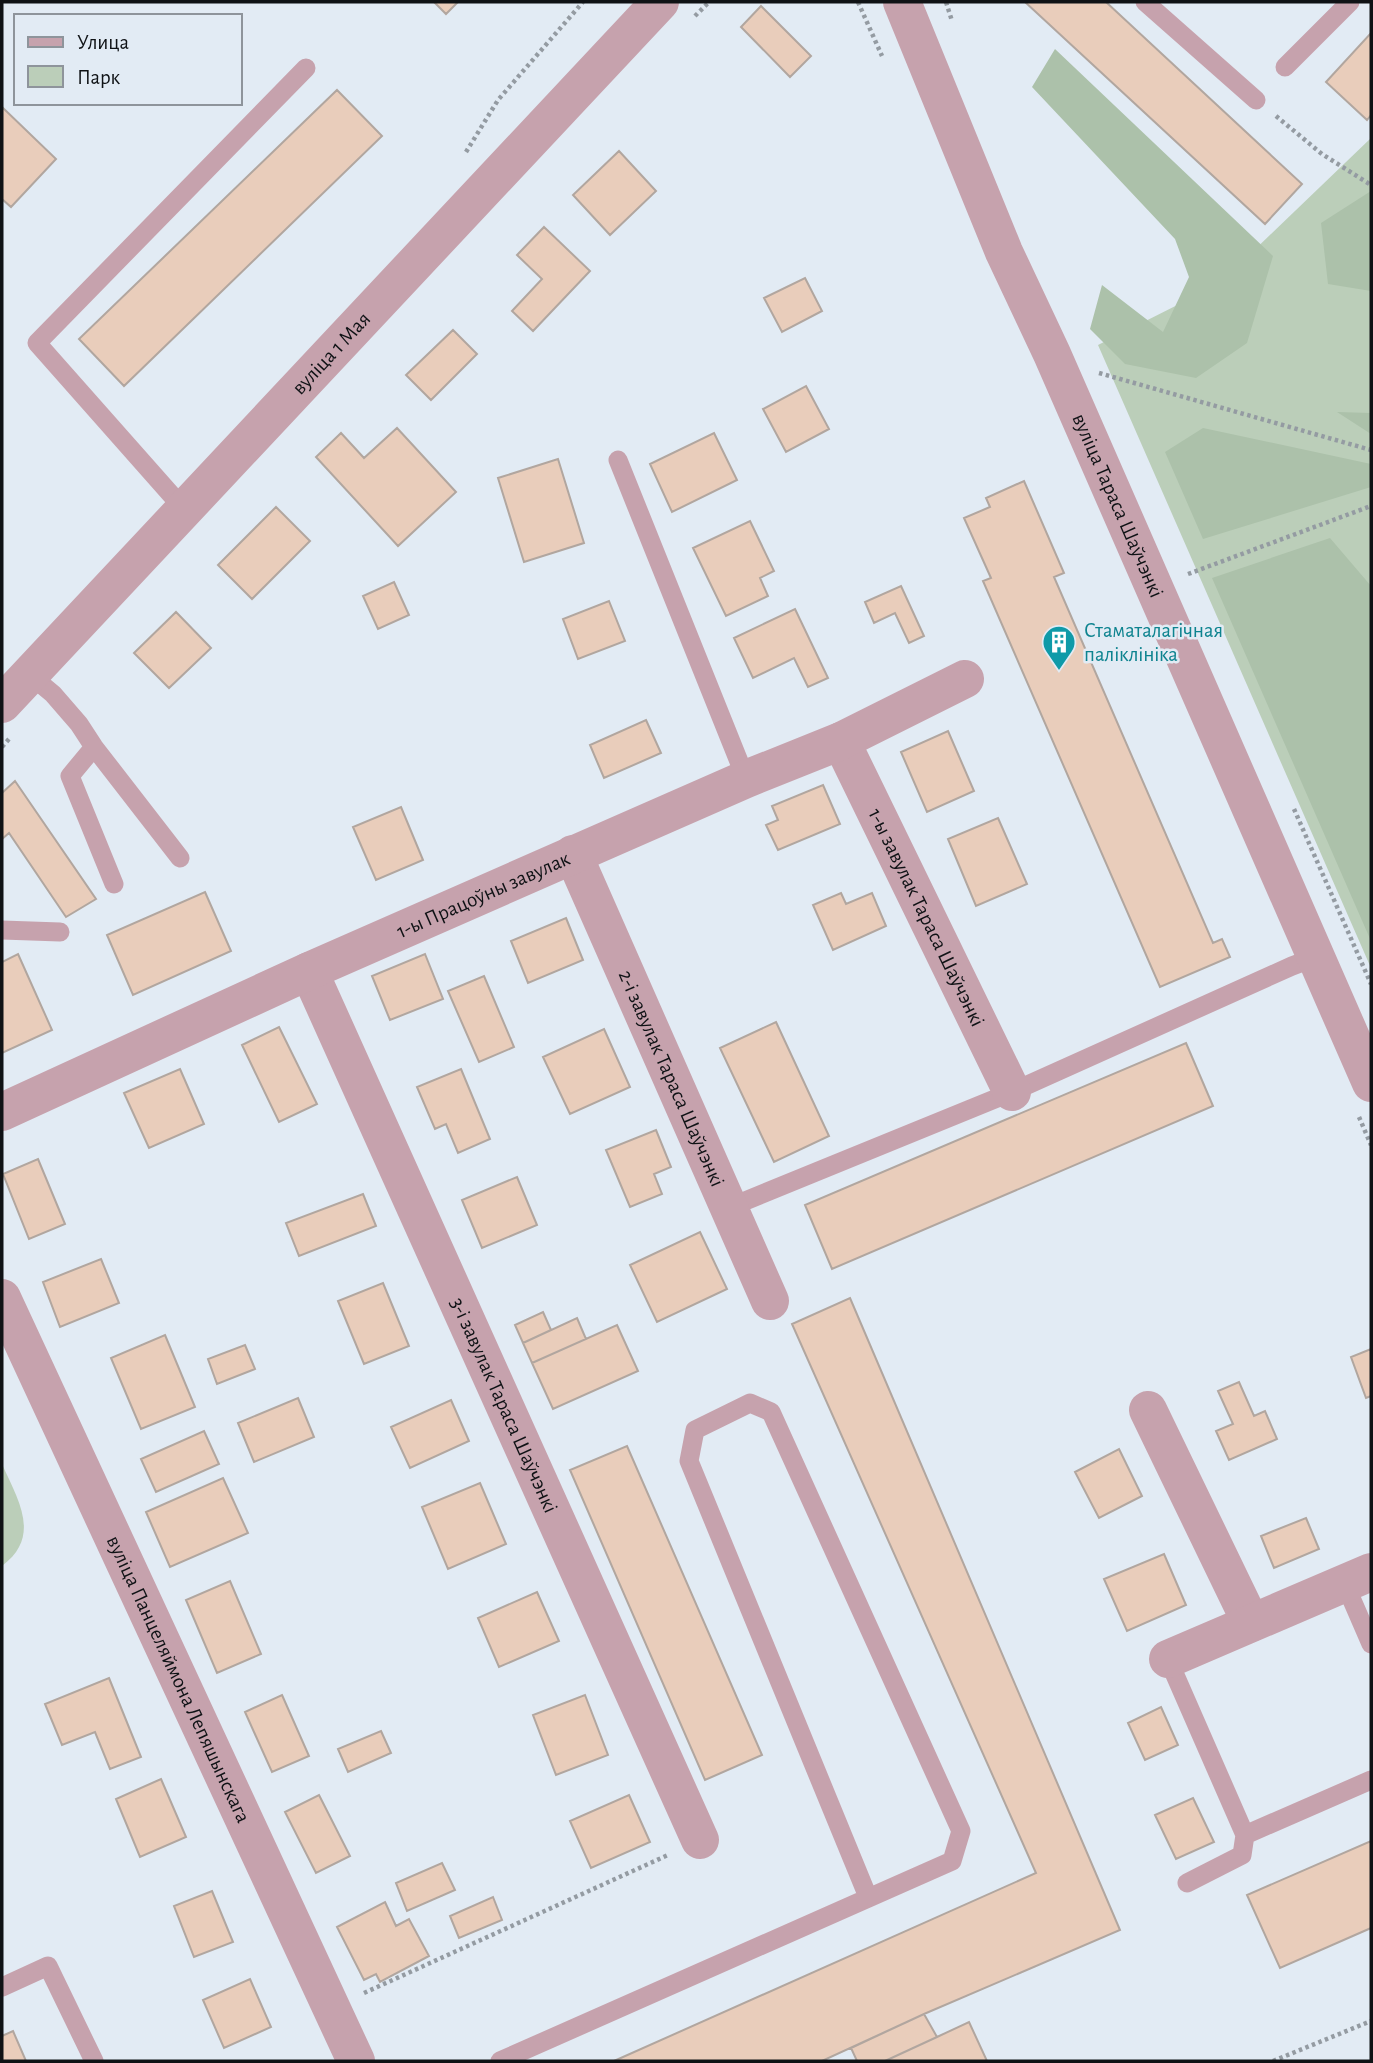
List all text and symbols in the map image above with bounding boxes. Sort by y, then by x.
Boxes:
legend [14,14,242,105]
text: Улица [77,32,130,53]
text: Парк [77,67,121,88]
street label: вуліца 1 Мая [288,308,374,398]
street label: вуліца Тараса Шаўчэнкі [1069,410,1168,601]
place label: Стаматалагічная паліклініка [1084,620,1223,665]
building icon: Стаматалагічная паліклініка [1040,623,1078,672]
street label: 1-ы завулак Тараса Шаўчэнкі [865,805,989,1030]
street label: 1-ы Працоўны завулак [393,847,573,942]
street label: 2-і завулак Тараса Шаўчэнкі [615,967,729,1190]
street label: 3-і завулак Тараса Шаўчэнкі [447,1294,562,1516]
street label: вуліца Панцеляймона Лепяшынскага [103,1532,255,1826]

